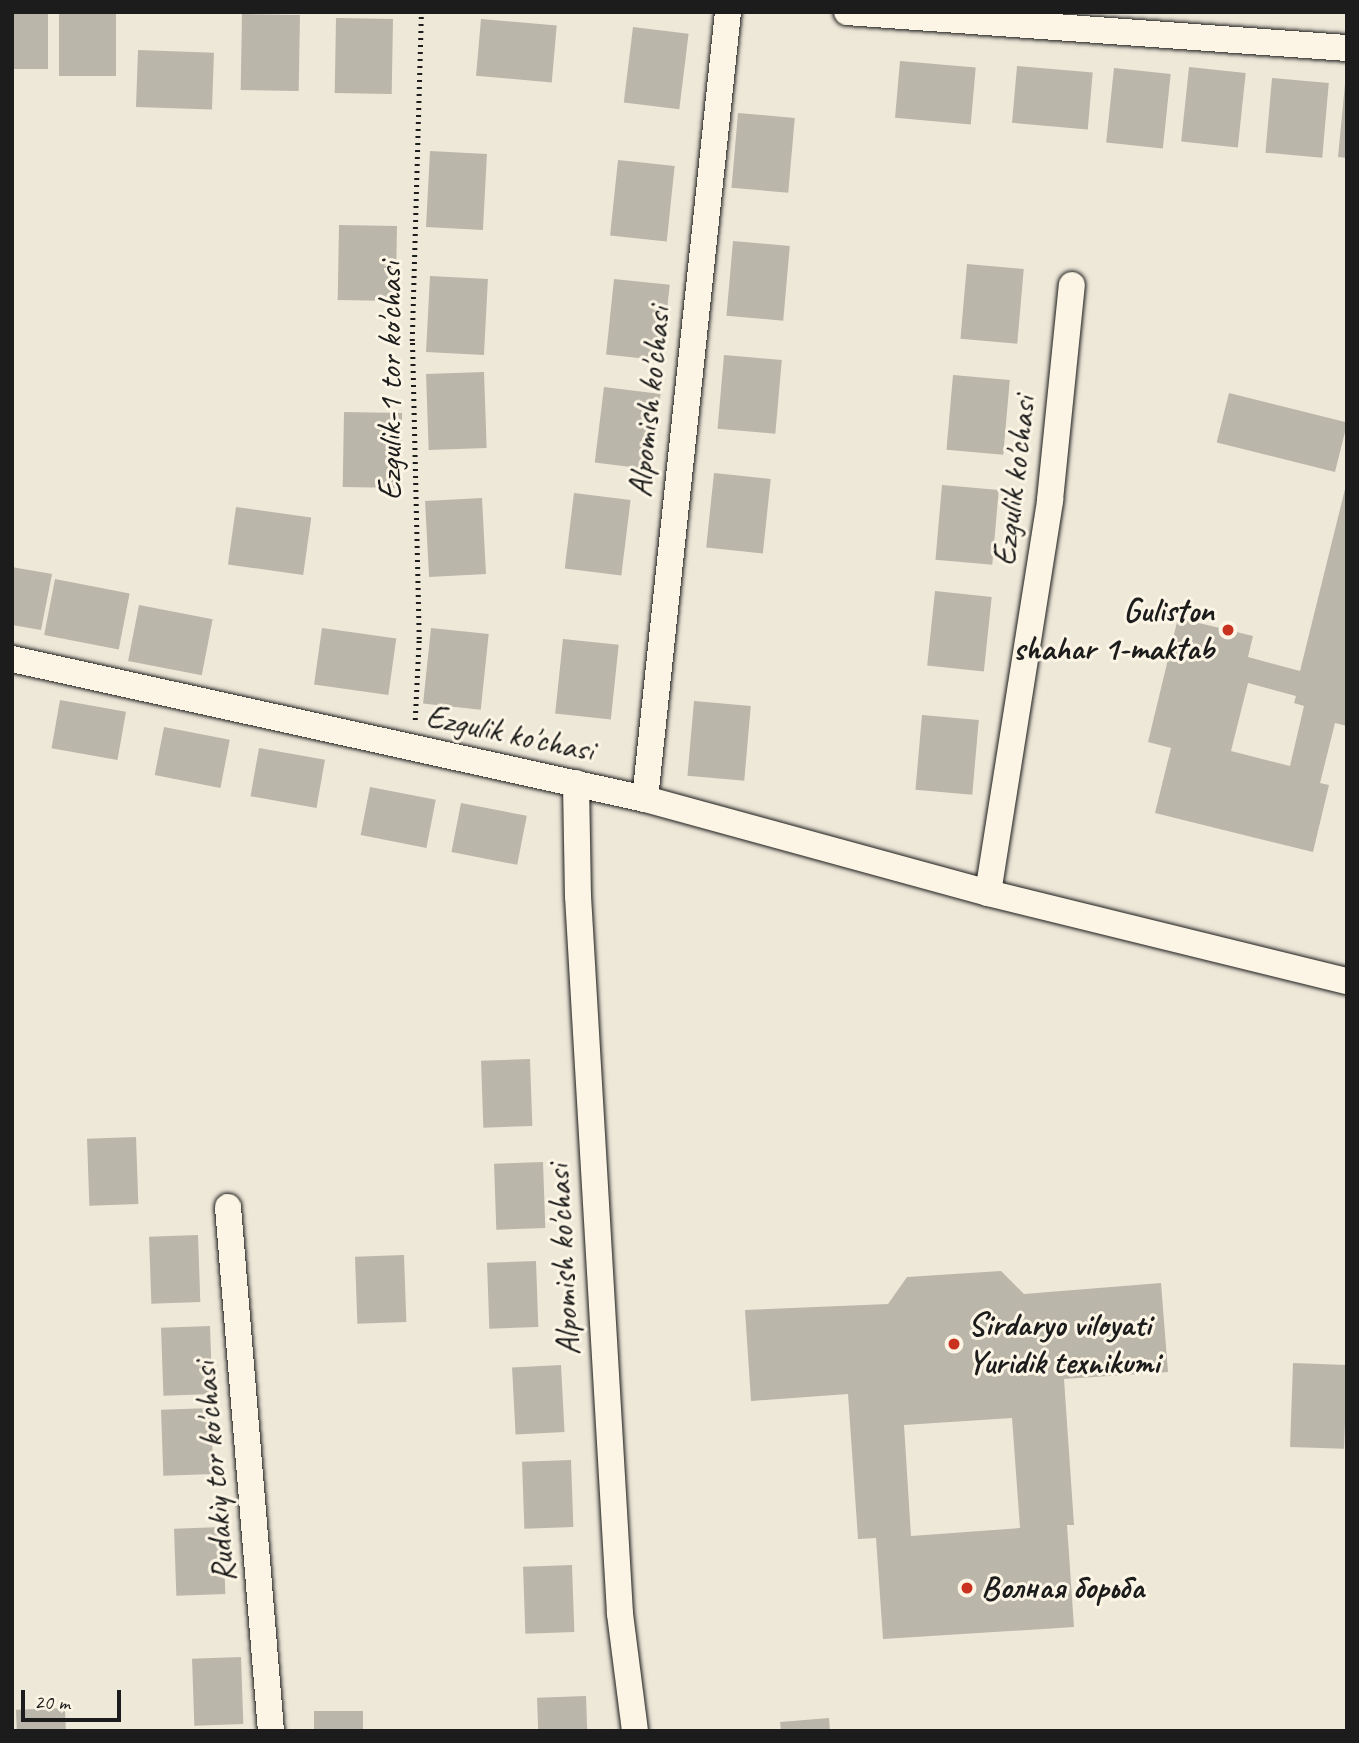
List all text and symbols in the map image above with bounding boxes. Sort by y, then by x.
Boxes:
street label: Ezgulik-1 tor ko'chasi [371,262,411,500]
street label: Alpomish ko'chasi [620,305,680,499]
street label: Ezgulik ko'chasi [985,394,1045,568]
place label: Guliston shahar 1-maktab [1013,591,1214,669]
marker: Guliston shahar 1-maktab [1220,622,1236,638]
street label: Ezgulik ko'chasi [422,697,598,771]
street label: Alpomish ko'chasi [539,1163,589,1357]
place label: Sirdaryo viloyati Yuridik texnikumi [968,1305,1159,1383]
marker: Sirdaryo viloyati Yuridik texnikumi [946,1336,962,1352]
street label: Rudakiy tor ko'chasi [186,1360,244,1584]
place label: Волная борьба [981,1568,1148,1608]
marker: Волная борьба [959,1580,975,1596]
scale bar [24,1676,124,1720]
text: 20 m [34,1689,70,1715]

